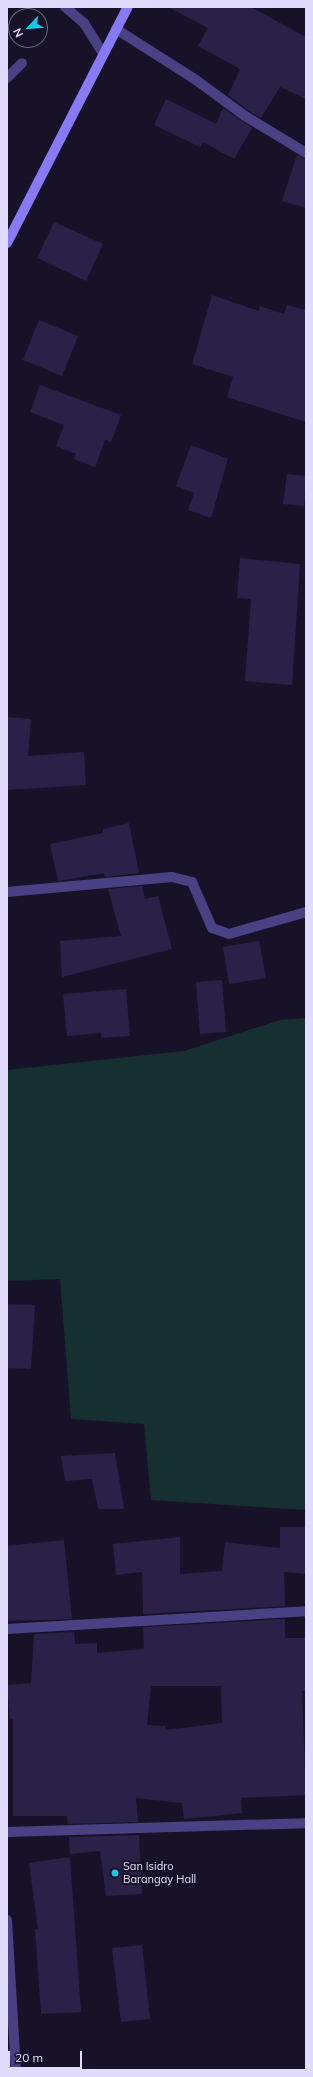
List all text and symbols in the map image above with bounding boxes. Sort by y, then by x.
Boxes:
north arrow [8,8,48,48]
text: N [10,26,26,40]
place label: San Isidro Barangay Hall [123,1860,196,1886]
marker: San Isidro Barangay Hall [110,1868,120,1878]
scale bar [10,2043,84,2069]
text: 20 m [15,2050,43,2065]

